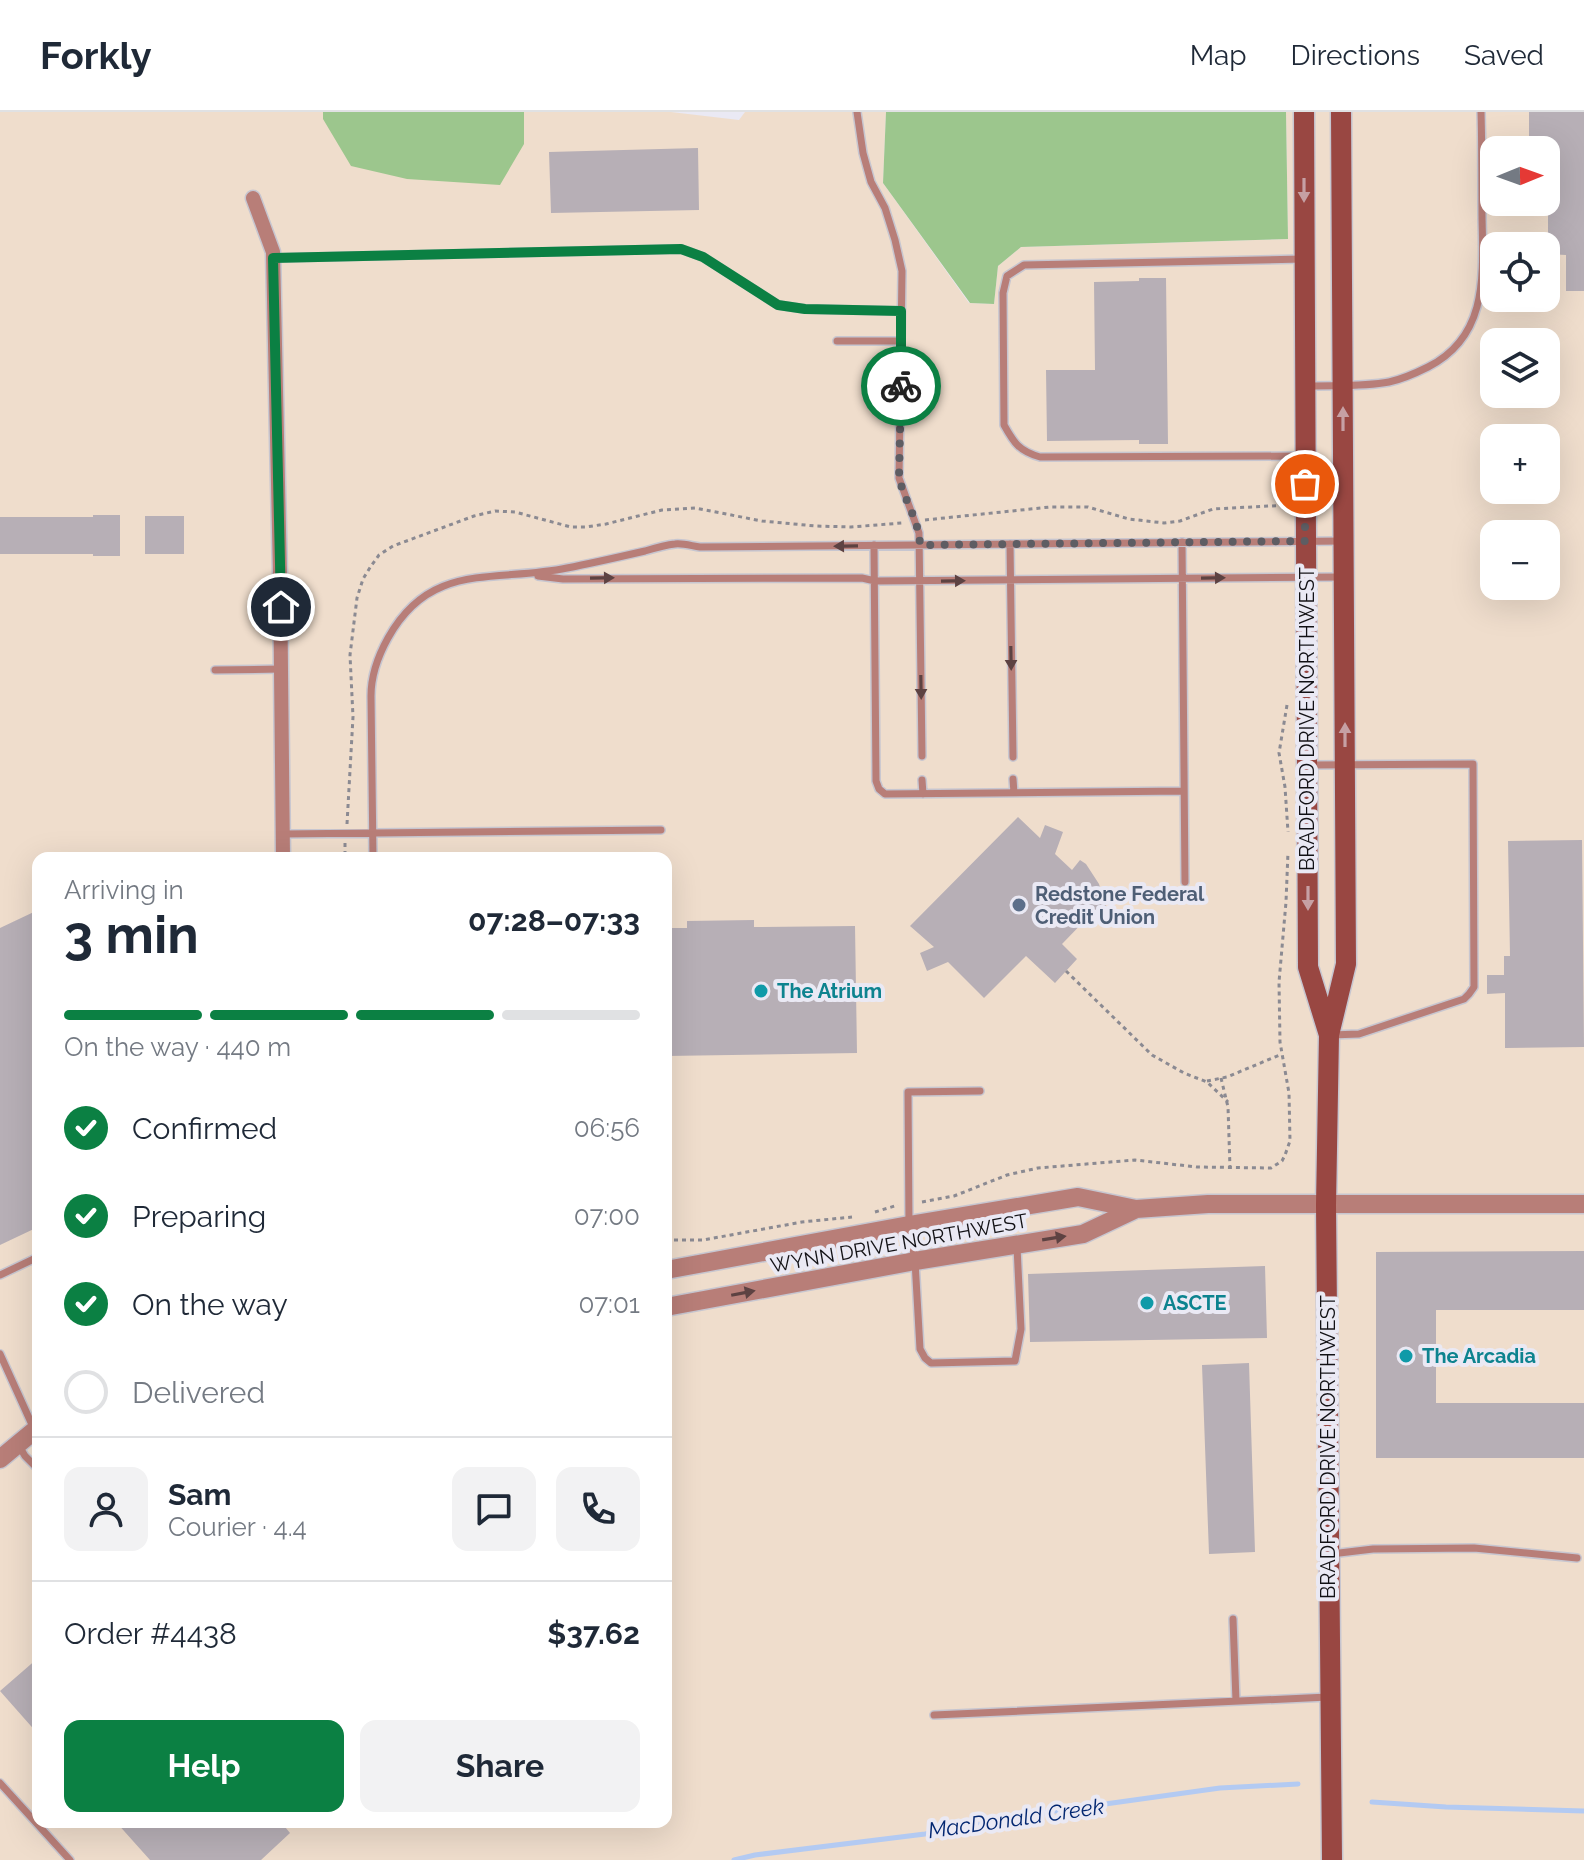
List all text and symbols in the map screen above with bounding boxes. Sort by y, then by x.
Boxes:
text: Forkly [40,33,152,78]
text: Map [1190,39,1247,72]
text: Directions [1291,39,1420,72]
text: Saved [1464,39,1544,72]
north arrow [1480,136,1560,216]
map controls [1480,136,1560,600]
one-way arrow [1298,178,1311,203]
button: locate [1480,232,1560,312]
button: layers [1480,328,1560,408]
courier [861,346,941,426]
icon: bike [879,364,923,408]
one-way arrow [1337,406,1349,431]
button: + [1480,424,1560,504]
pin [1271,450,1339,518]
icon: bag [1283,462,1327,506]
button: − [1480,520,1560,600]
one-way arrow [833,539,858,552]
street label: BRADFORD DRIVE NORTHWEST [1295,567,1319,871]
one-way arrow [590,572,615,584]
one-way arrow [1201,572,1226,584]
pin [247,573,315,641]
one-way arrow [941,575,966,587]
icon: home [259,585,303,629]
one-way arrow [1005,646,1018,671]
one-way arrow [915,675,928,700]
one-way arrow [1339,722,1351,747]
text: Arriving in [64,875,184,905]
place label: Redstone Federal Credit Union [1035,882,1205,929]
one-way arrow [1302,886,1314,911]
marker: Redstone Federal Credit Union [1010,896,1028,914]
text: 07:28–07:33 [468,903,640,938]
text: 3 min [64,904,199,965]
place label: The Atrium [777,979,882,1003]
marker: The Atrium [752,982,770,1000]
text: On the way · 440 m [64,1032,291,1062]
icon: check [64,1106,108,1150]
text: Confirmed [132,1111,277,1146]
text: 06:56 [574,1113,640,1143]
icon: check [64,1194,108,1238]
text: Preparing [132,1199,266,1234]
text: 07:00 [574,1201,640,1231]
street label: WYNN DRIVE NORTHWEST [769,1209,1029,1277]
one-way arrow [1042,1232,1067,1244]
icon: check [64,1282,108,1326]
one-way arrow [730,1286,755,1299]
text: On the way [132,1287,288,1322]
text: 07:01 [578,1289,640,1319]
place label: ASCTE [1163,1291,1227,1315]
marker: ASCTE [1138,1294,1156,1312]
street label: BRADFORD DRIVE NORTHWEST [1316,1295,1340,1599]
place label: The Arcadia [1422,1344,1536,1368]
marker: The Arcadia [1397,1347,1415,1365]
text: Delivered [132,1375,265,1410]
button: person [64,1467,148,1551]
button: chat [452,1467,536,1551]
button: phone [556,1467,640,1551]
text: Sam [168,1477,231,1512]
text: Courier · 4.4 [168,1512,307,1542]
text: Order #4438 [64,1616,237,1651]
text: $37.62 [547,1616,640,1651]
button: Help [64,1720,344,1812]
button: Share [360,1720,640,1812]
water label: MacDonald Creek [926,1793,1106,1843]

